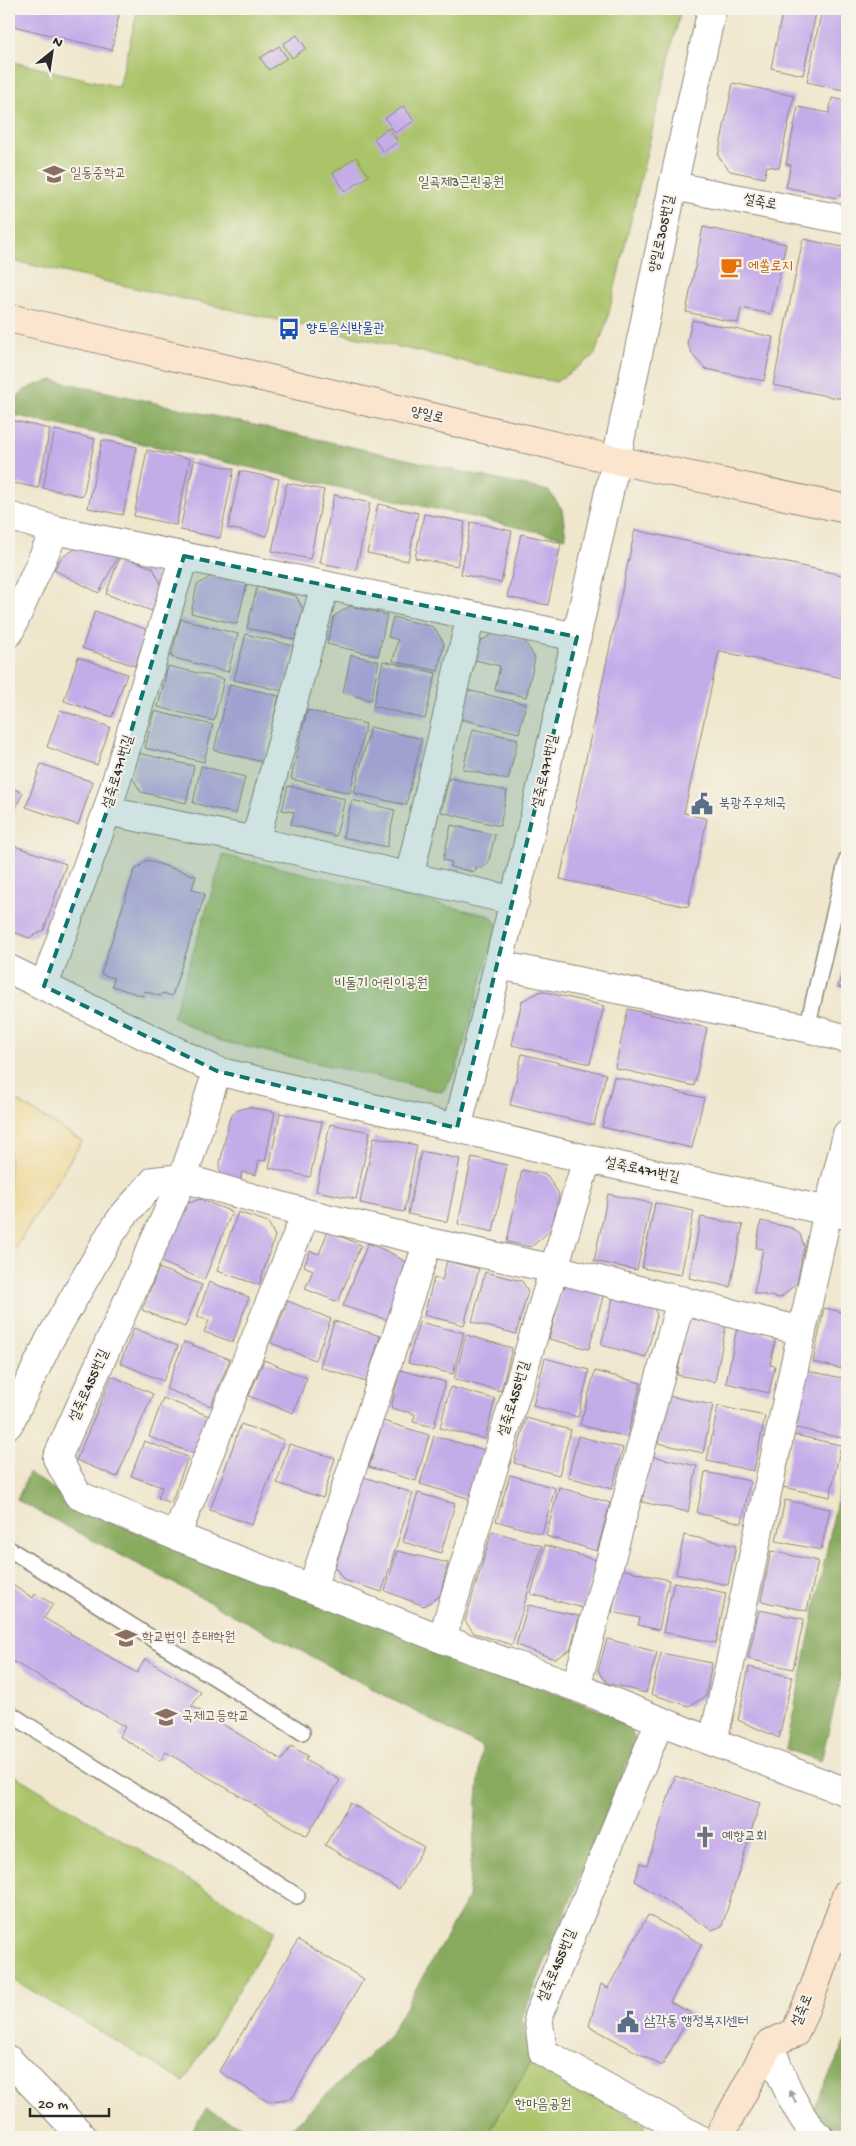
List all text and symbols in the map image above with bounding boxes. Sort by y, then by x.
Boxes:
north arrow [28,28,78,78]
text: N [49,33,65,53]
school or university icon: 일동중학교 [41,161,67,187]
place label: 일동중학교 [70,166,126,183]
park label: 일곡제3근린공원 [418,175,504,192]
street label: 설죽로 [742,191,778,215]
street label: 양일로305번길 [646,193,680,274]
cafe icon: 에쏠로지 [718,254,744,280]
place label: 에쏠로지 [748,259,793,276]
bus stop icon: 향토음식박물관 [276,316,302,342]
place label: 향토음식박물관 [306,321,385,338]
street label: 양일로 [409,404,445,428]
street label: 설죽로471번길 [529,732,563,811]
street label: 설죽로471번길 [100,733,138,811]
public building icon: 북광주우체국 [689,791,715,817]
place label: 북광주우체국 [719,796,787,813]
park label: 비둘기 어린이공원 [334,976,428,993]
street label: 설죽로471번길 [603,1155,682,1187]
street label: 설죽로455번길 [66,1346,114,1425]
street label: 설죽로455번길 [496,1359,535,1439]
school or university icon: 학교법인 춘태학원 [113,1625,139,1651]
place label: 학교법인 춘태학원 [142,1630,235,1647]
school or university icon: 국제고등학교 [153,1704,179,1730]
place label: 국제고등학교 [182,1709,250,1726]
church icon: 예향교회 [692,1824,718,1850]
place label: 예향교회 [722,1829,767,1846]
street label: 설죽로455번길 [535,1926,581,2005]
street label: 설죽로 [789,1992,817,2030]
public building icon: 삼각동 행정복지센터 [615,2009,641,2035]
place label: 삼각동 행정복지센터 [644,2014,749,2031]
scale bar [30,2086,109,2118]
one-way arrow [788,2091,797,2104]
text: 20 m [38,2096,68,2114]
park label: 한마음공원 [515,2097,571,2114]

